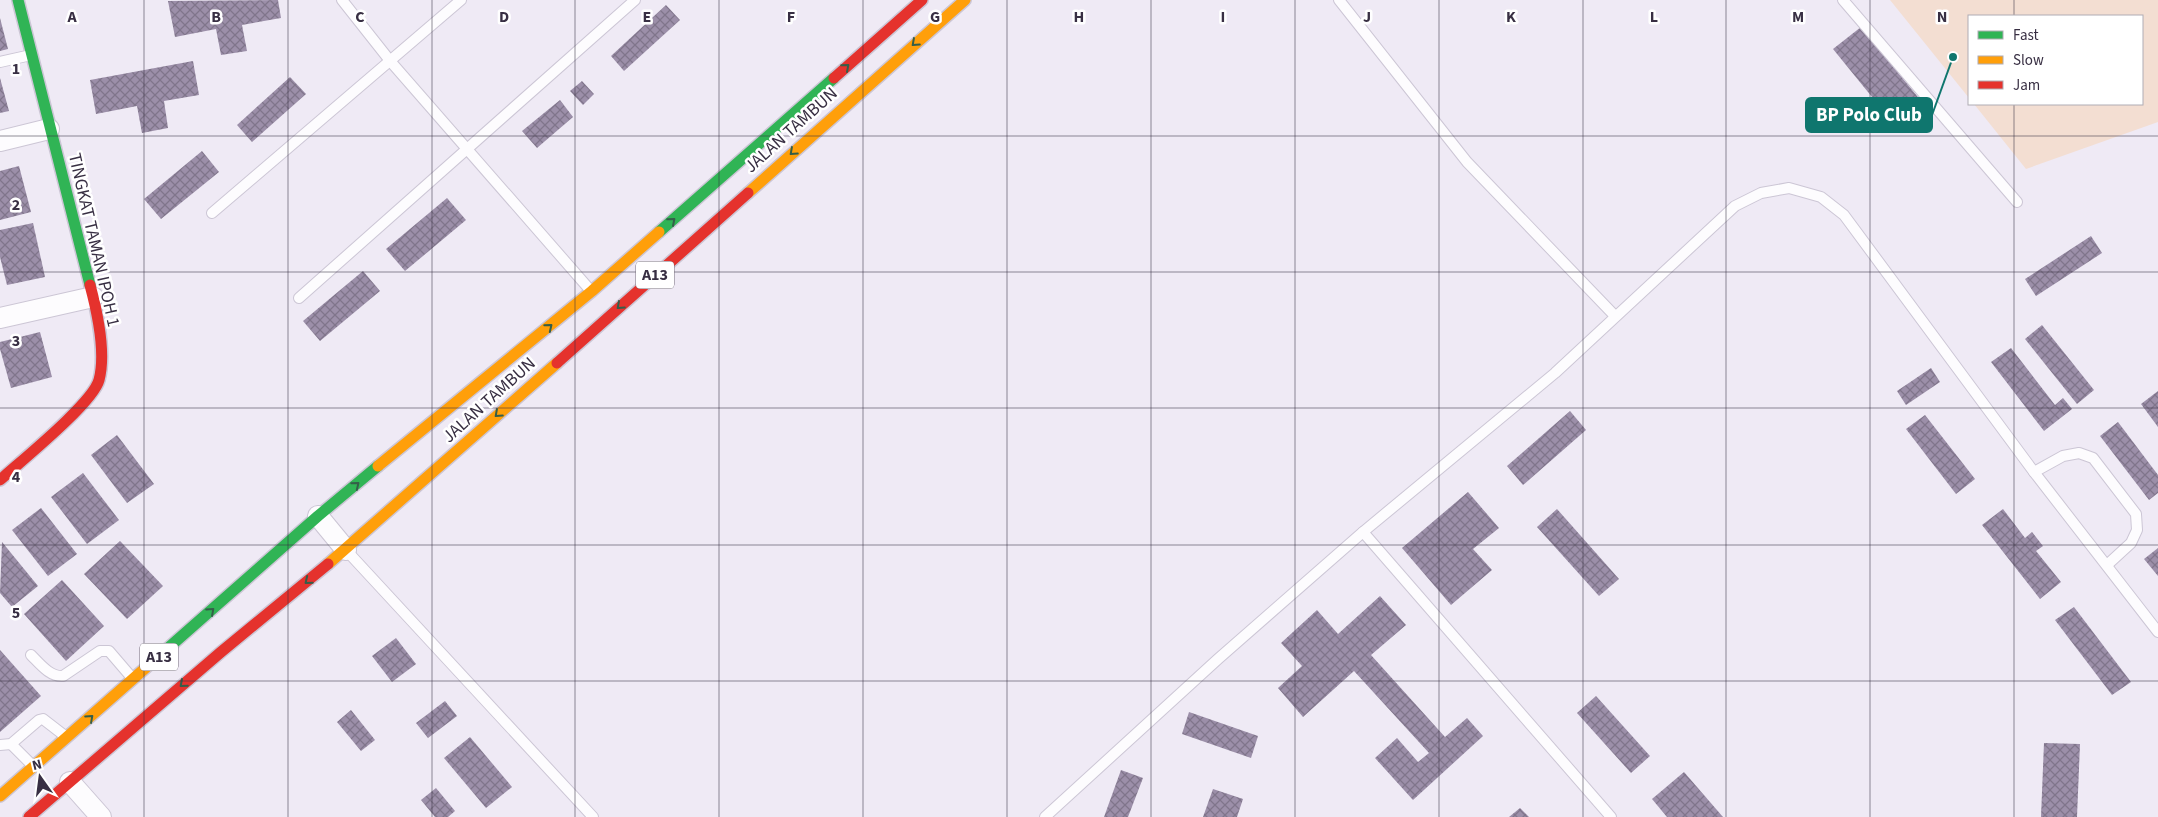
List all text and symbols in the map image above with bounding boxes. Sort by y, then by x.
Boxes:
text: A [66,6,77,28]
text: B [211,6,221,28]
text: C [355,6,365,28]
text: D [499,6,509,28]
text: E [643,6,651,28]
text: F [787,6,795,28]
text: G [930,6,940,28]
text: H [1074,6,1084,28]
text: I [1221,6,1225,28]
text: J [1363,6,1371,28]
text: K [1506,6,1516,28]
text: L [1650,6,1658,28]
text: M [1792,6,1804,28]
text: N [1937,6,1947,28]
legend [1968,15,2143,105]
text: Fast [2013,25,2039,46]
one-way arrow [911,38,920,47]
text: Slow [2013,50,2044,71]
text: 1 [12,58,20,80]
one-way arrow [841,64,850,73]
text: Jam [2013,75,2040,96]
street label: JALAN TAMBUN [739,81,843,179]
callout: BP Polo Club [1806,98,1932,132]
text: BP Polo Club [1816,102,1922,129]
one-way arrow [790,146,799,155]
street label: TINGKAT TAMAN IPOH 1 [62,151,126,329]
text: 2 [12,194,20,216]
one-way arrow [666,217,675,226]
road number: A13 [636,262,674,288]
one-way arrow [616,300,625,309]
one-way arrow [543,323,552,332]
text: 3 [12,330,20,352]
street label: JALAN TAMBUN [437,351,541,449]
one-way arrow [495,409,504,418]
text: 4 [12,466,21,488]
one-way arrow [350,482,359,491]
one-way arrow [305,575,314,583]
text: 5 [12,602,20,624]
one-way arrow [206,608,215,617]
road number: A13 [140,644,178,670]
one-way arrow [180,679,189,687]
one-way arrow [84,715,93,724]
north arrow [15,752,65,802]
text: N [30,755,44,776]

